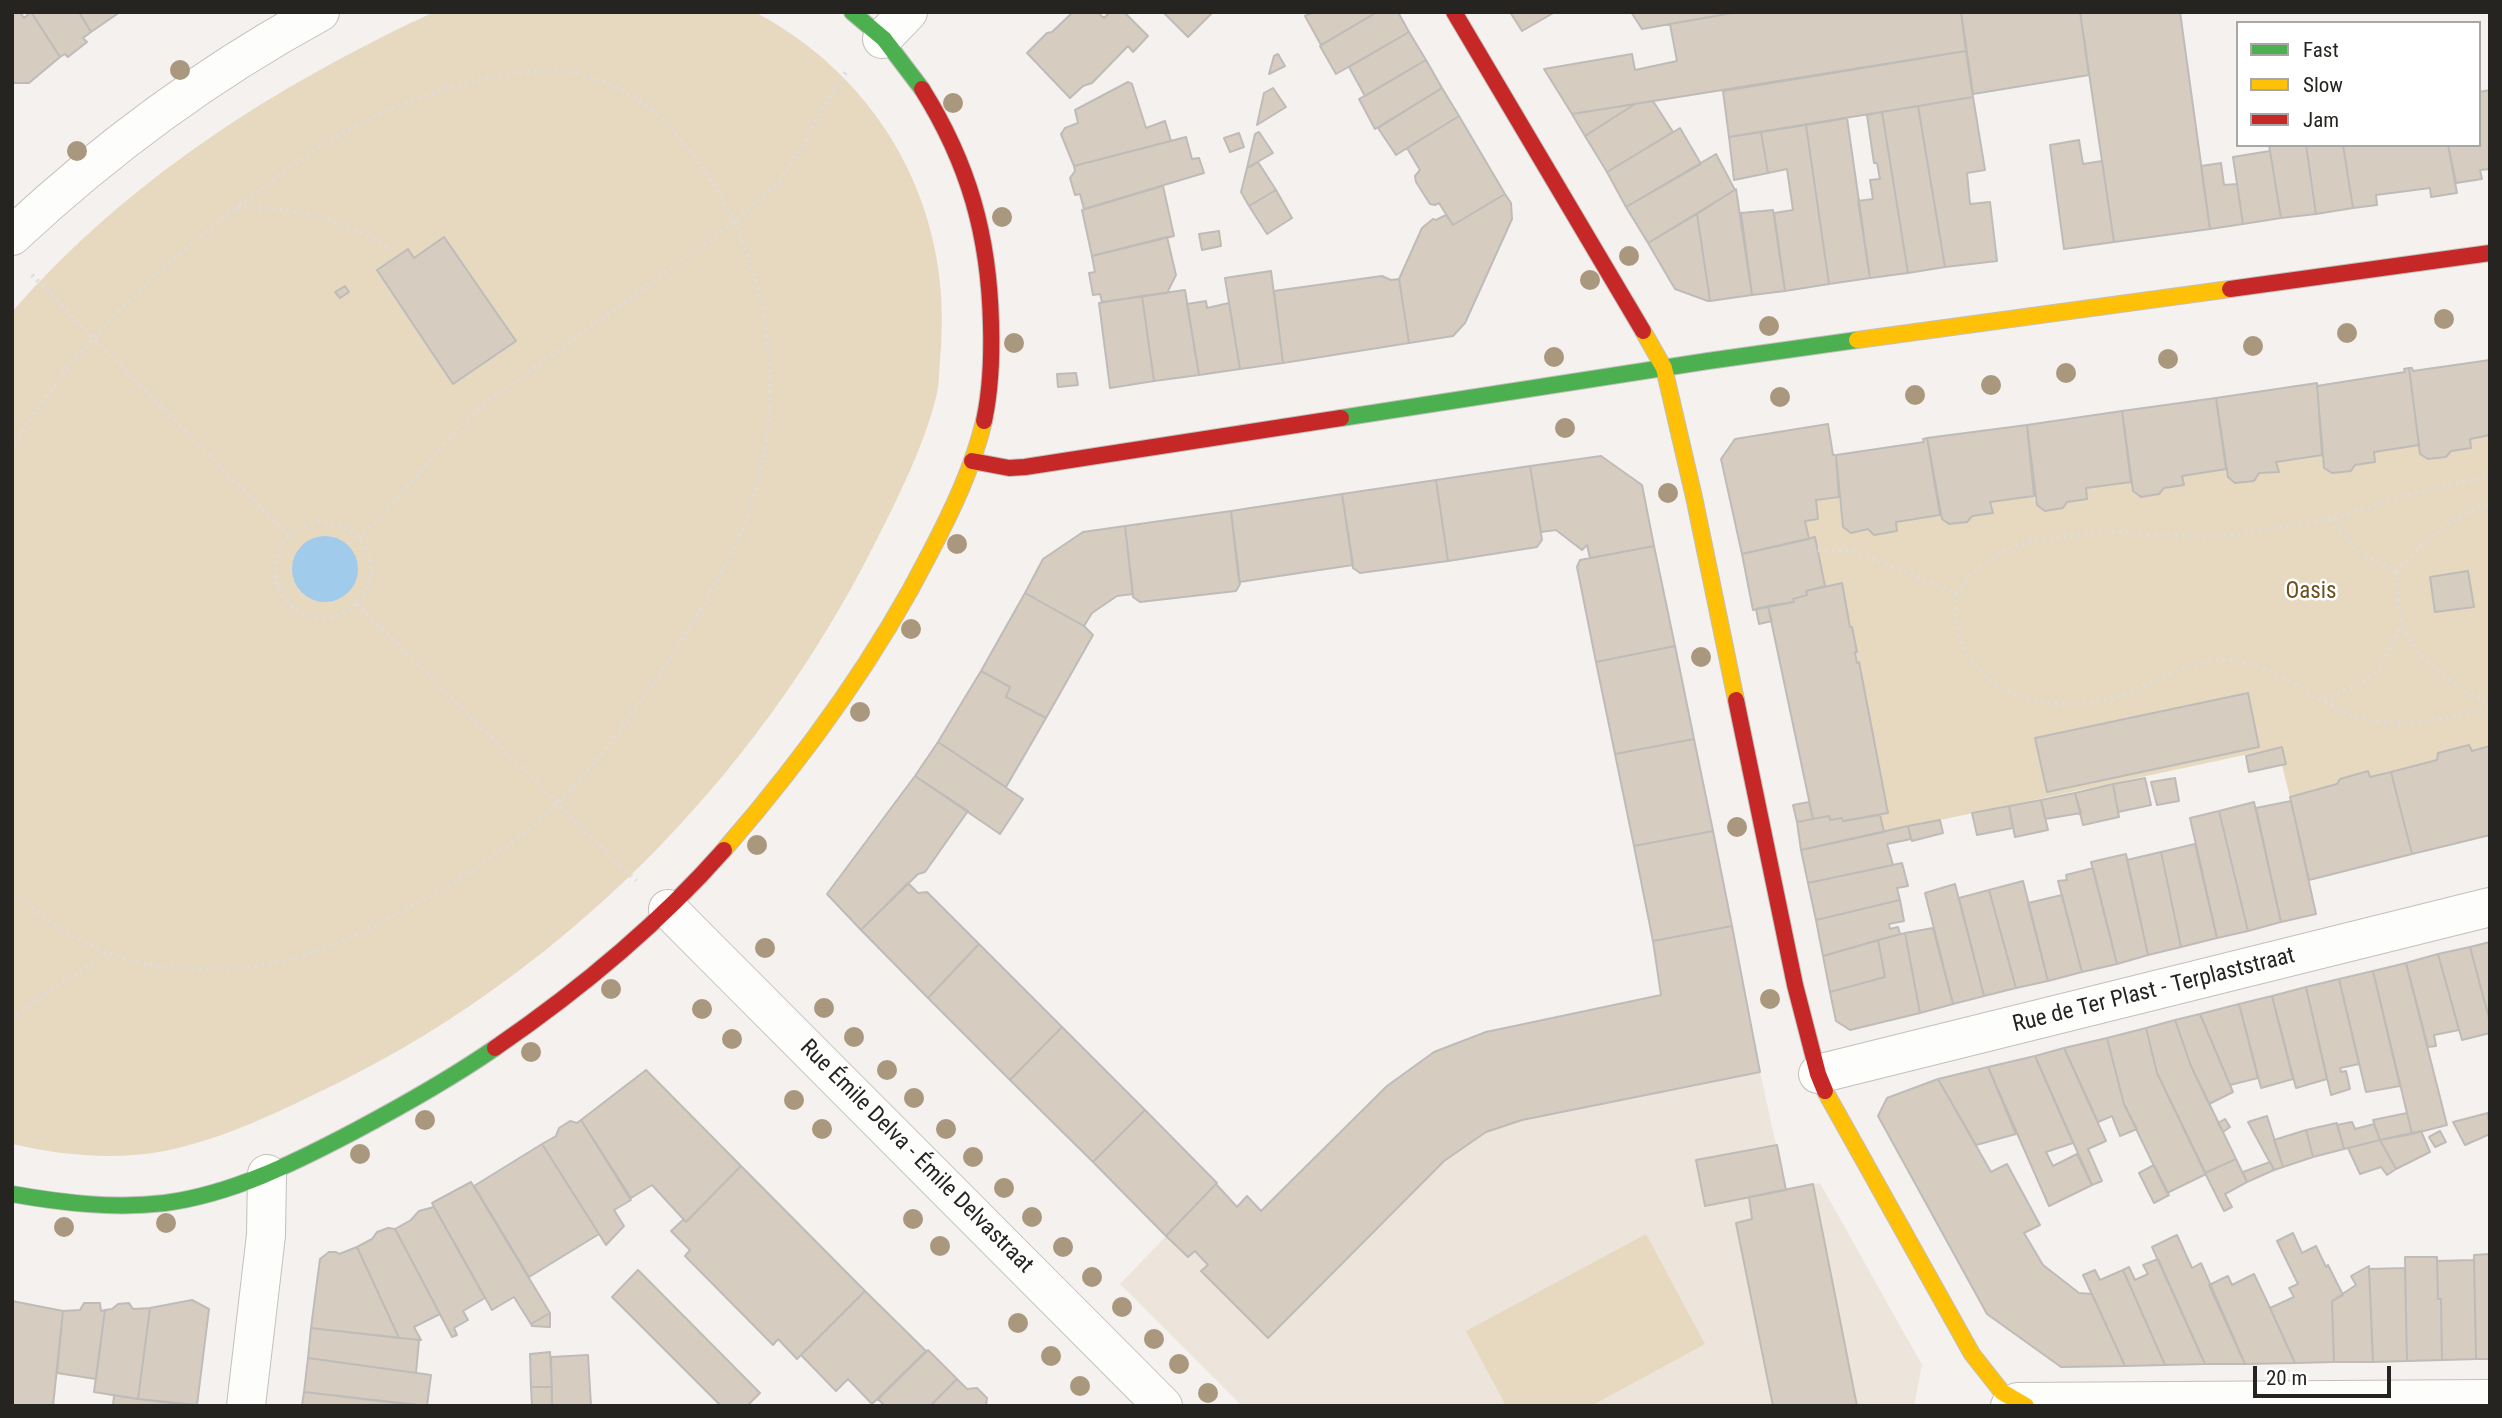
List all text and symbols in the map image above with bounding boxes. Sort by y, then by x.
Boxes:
legend [2236,21,2481,147]
text: Fast [2303,38,2339,62]
text: Slow [2303,73,2343,97]
text: Jam [2303,108,2339,132]
park label: Oasis [2285,578,2337,606]
street label: Rue de Ter Plast - Terplaststraat [2010,943,2298,1039]
street label: Rue Émile Delva - Émile Delvastraat [794,1035,1038,1279]
scale bar [2257,1352,2395,1396]
text: 20 m [2266,1366,2307,1390]

